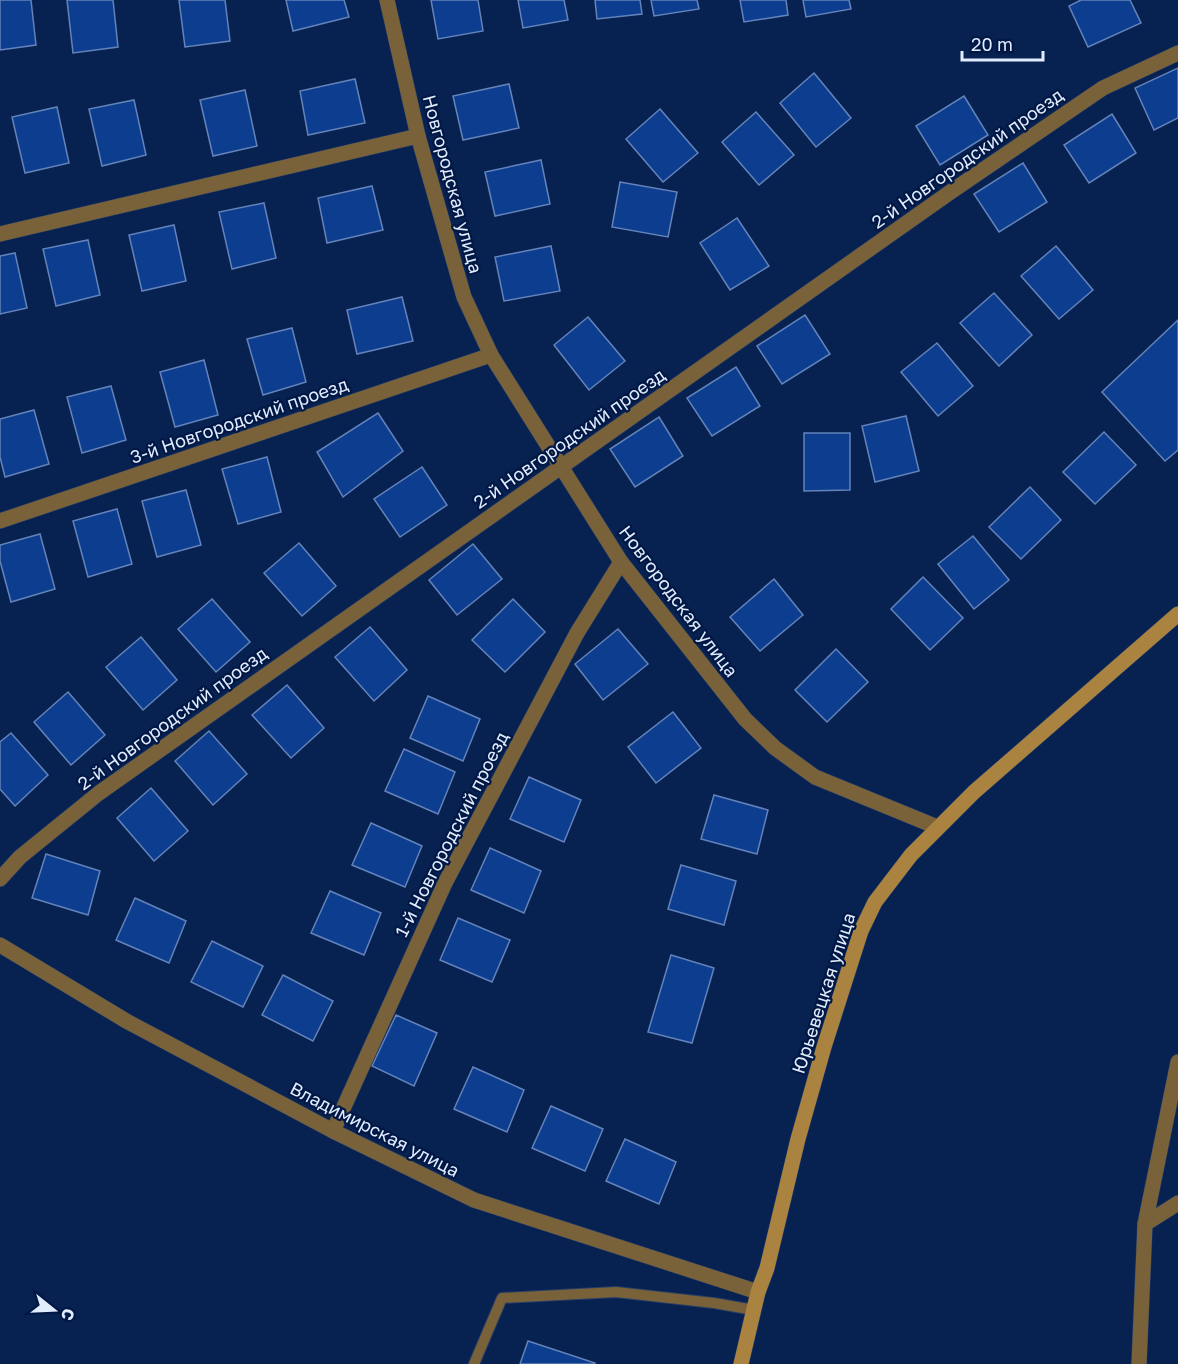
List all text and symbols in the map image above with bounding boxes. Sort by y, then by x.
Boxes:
scale bar [962,24,1043,62]
text: 20 m [971,33,1013,55]
street label: 2-й Новгородский проезд [867,83,1067,233]
street label: Новгородская улица [419,92,487,276]
street label: 2-й Новгородский проезд [469,363,669,513]
street label: 3-й Новгородский проезд [127,372,351,468]
street label: Новгородская улица [615,521,743,681]
street label: 2-й Новгородский проезд [73,642,271,794]
street label: 1-й Новгородский проезд [390,728,512,940]
street label: Юрьевецкая улица [787,910,859,1076]
street label: Владимирская улица [287,1077,463,1181]
north arrow [24,1280,84,1340]
text: С [57,1306,80,1323]

